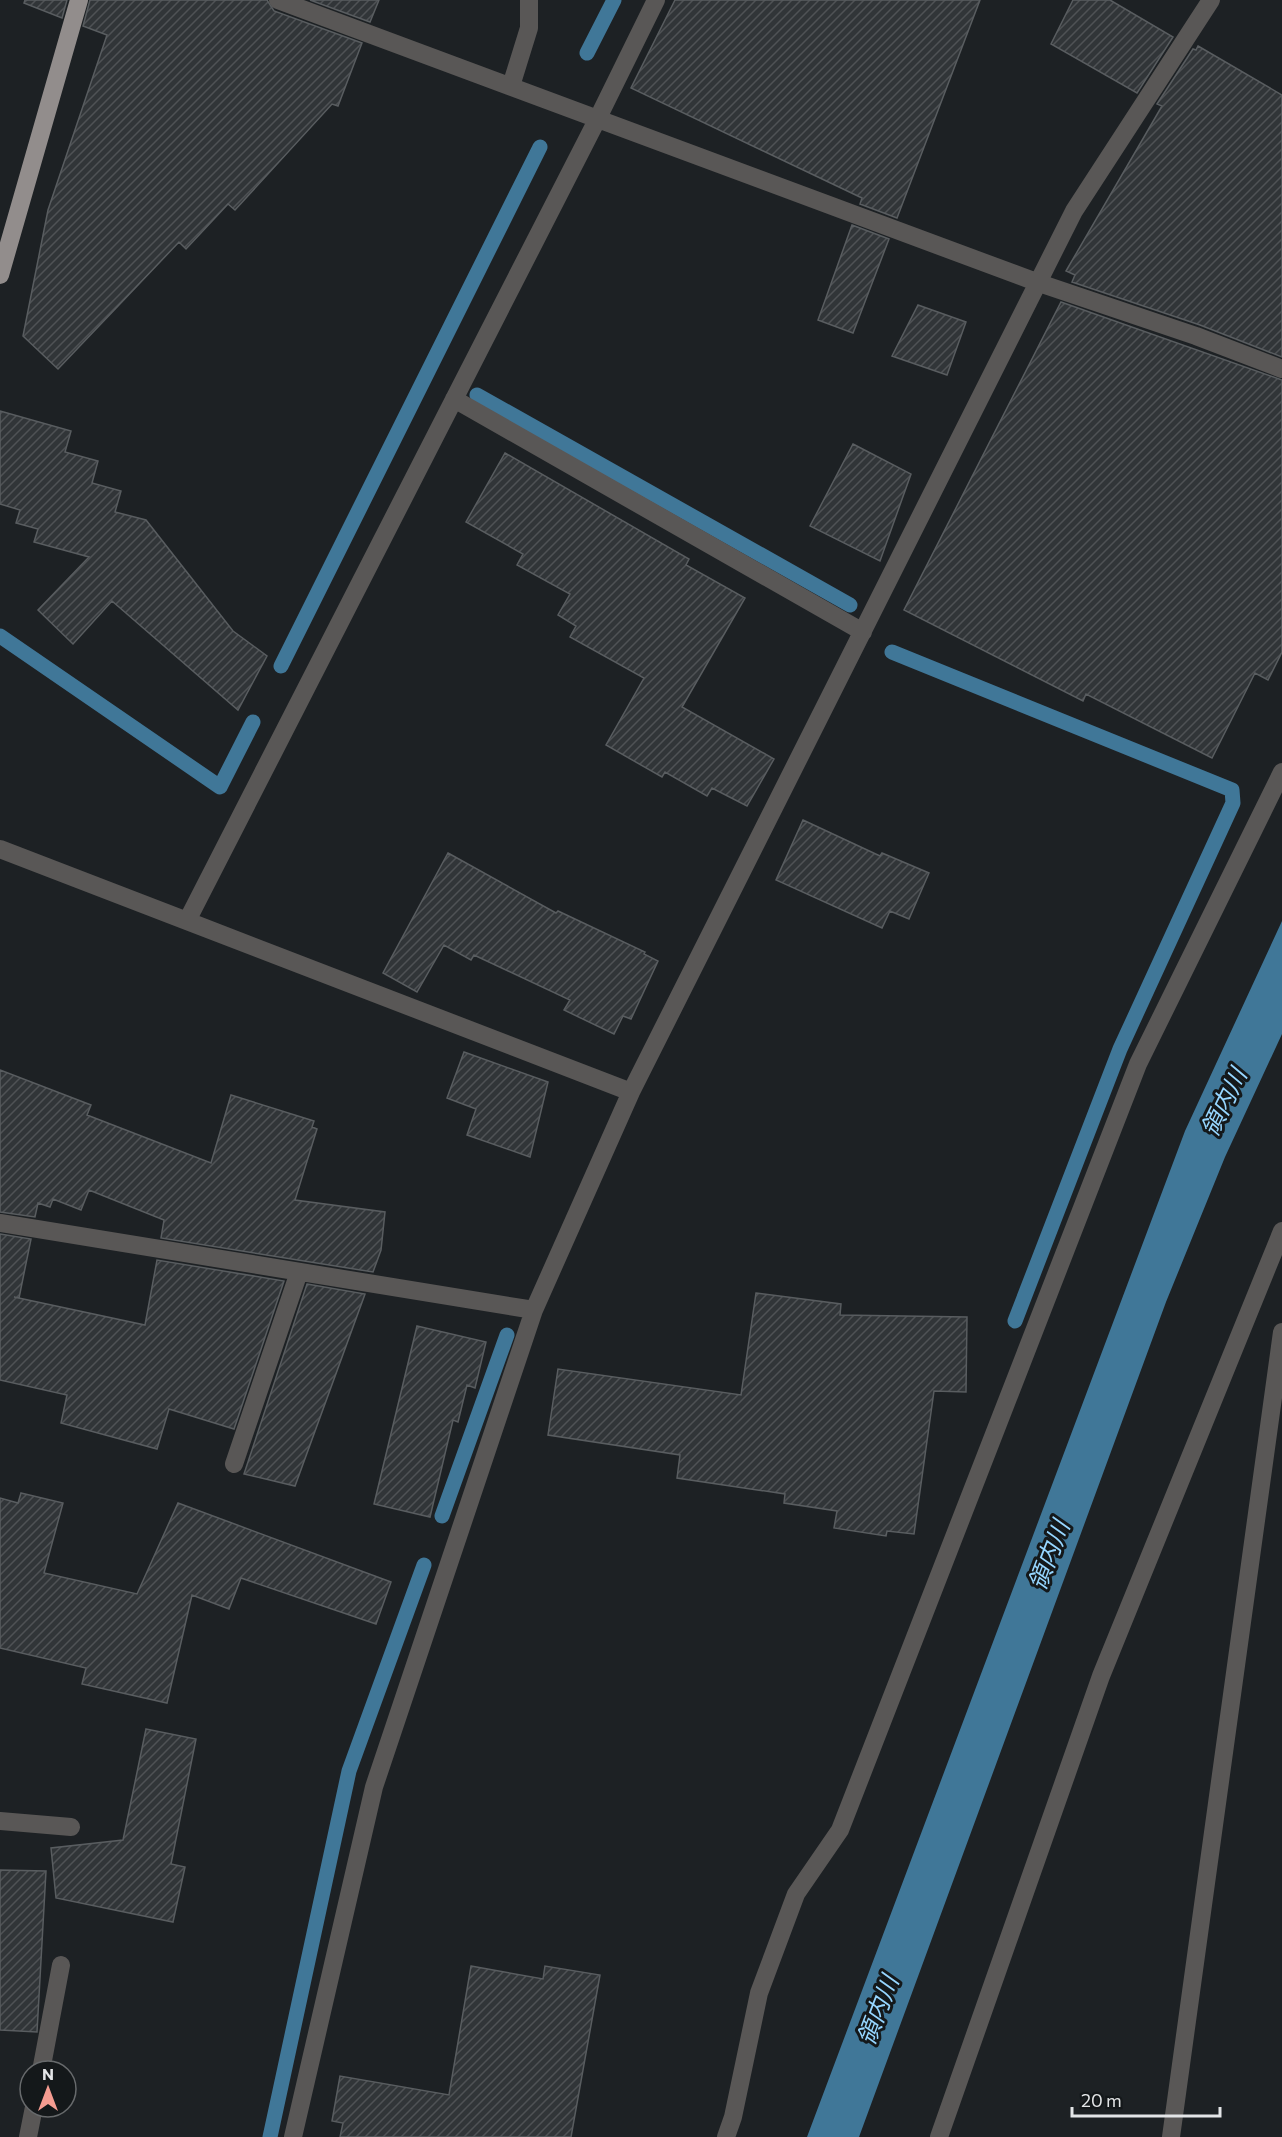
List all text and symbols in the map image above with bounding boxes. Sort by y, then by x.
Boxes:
water label: 領内川 [1194,1061,1253,1141]
water label: 領内川 [1022,1513,1076,1594]
water label: 領内川 [851,1968,905,2049]
north arrow [18,2059,78,2119]
text: N [42,2064,54,2083]
scale bar [1072,2080,1220,2118]
text: 20 m [1081,2089,1122,2111]

